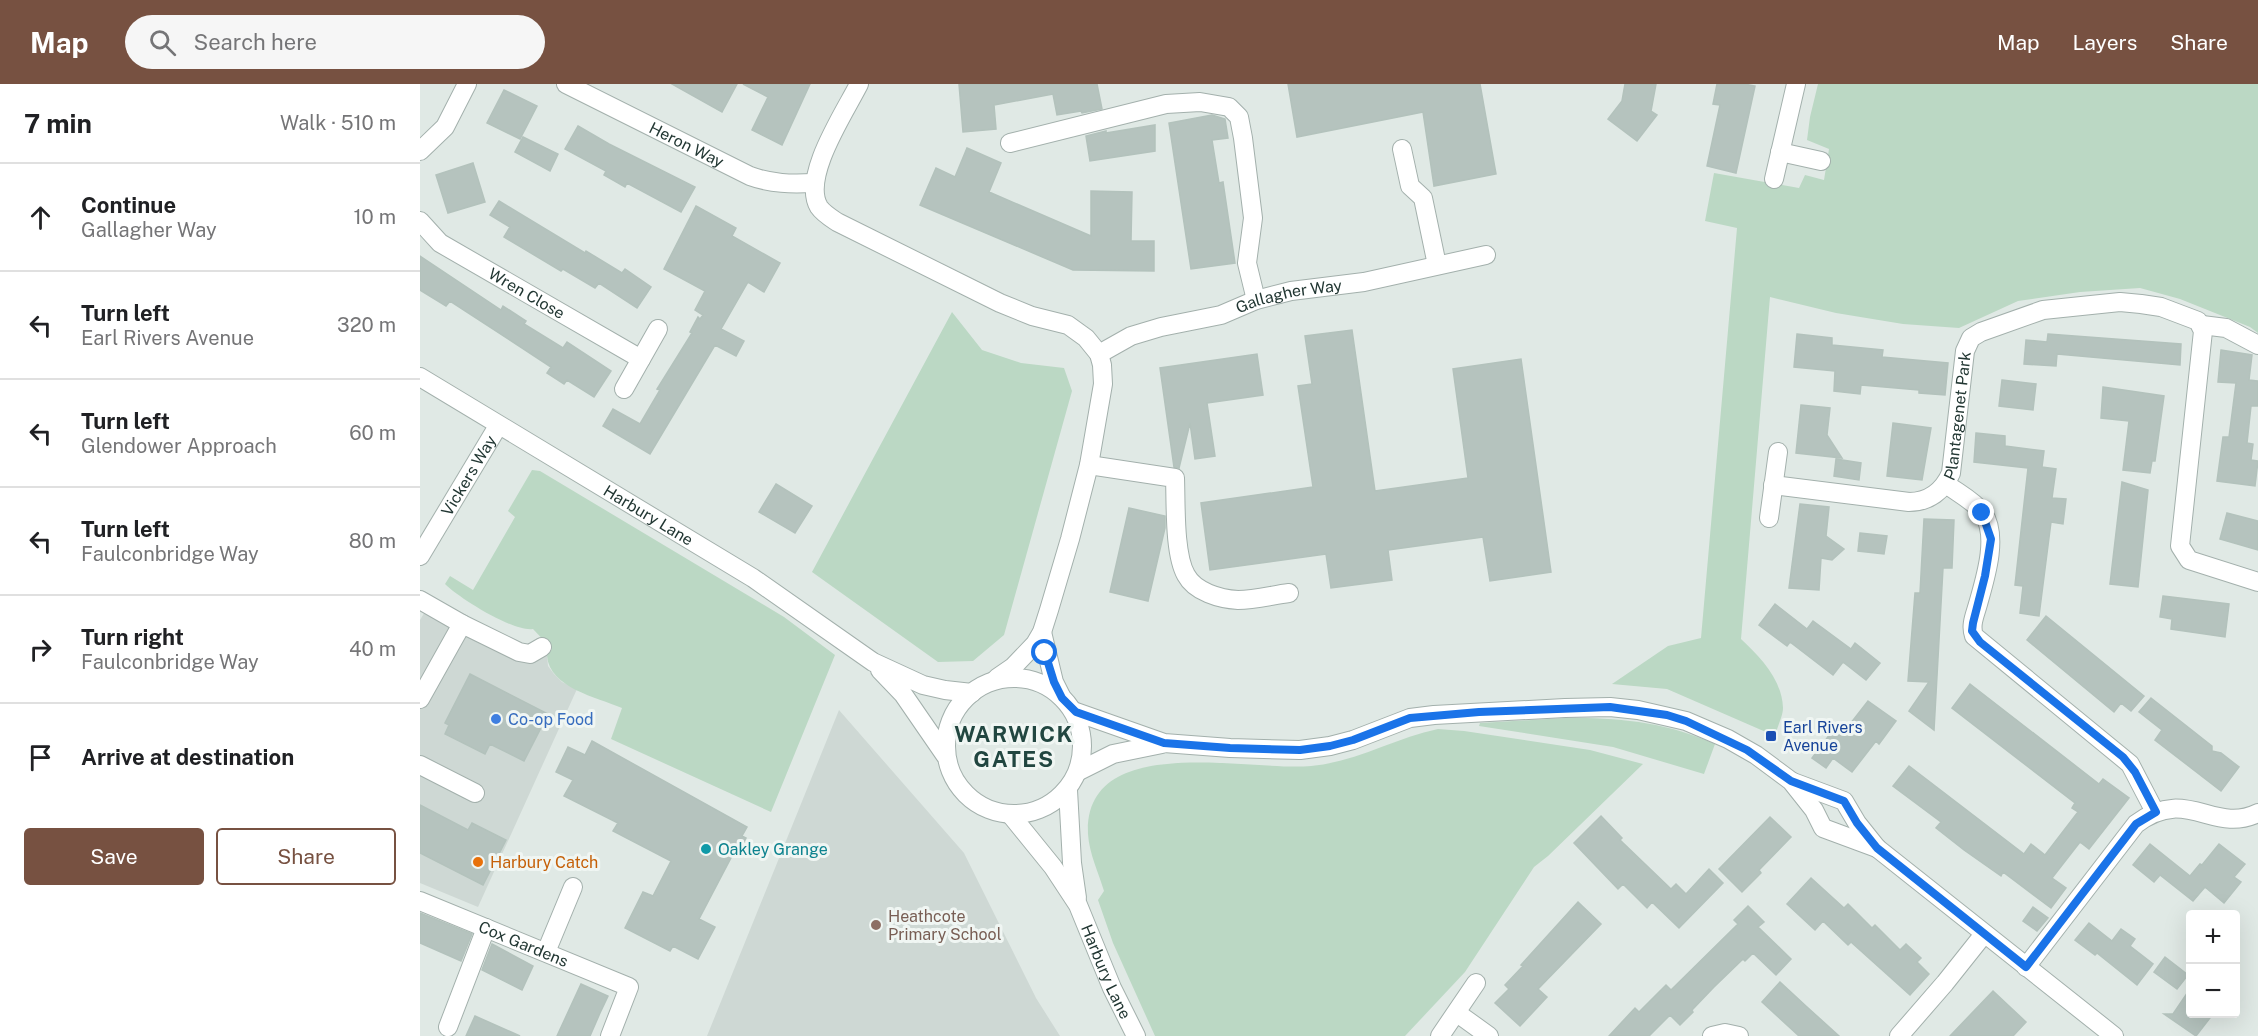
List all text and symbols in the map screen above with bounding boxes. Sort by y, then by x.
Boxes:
search box [125,15,545,69]
text: Map [30,26,89,59]
icon: search [146,26,179,59]
text: Search here [194,29,317,55]
text: Map [1997,30,2040,55]
text: Layers [2073,30,2137,55]
text: Share [2170,30,2228,55]
text: 7 min [24,108,92,139]
text: Walk · 510 m [280,111,396,135]
street label: Heron Way [646,118,727,172]
text: Continue [81,192,176,218]
icon: ahead [24,201,57,234]
text: 10 m [353,205,396,229]
text: Gallagher Way [81,218,217,242]
street label: Wren Close [485,264,568,323]
street label: Gallagher Way [1233,276,1344,318]
text: Turn left [81,300,170,326]
icon: left [24,309,57,342]
text: 320 m [337,313,396,337]
text: Earl Rivers Avenue [81,326,254,350]
street label: Plantagenet Park [1940,351,1975,483]
text: Turn left [81,408,170,434]
icon: left [24,417,57,450]
text: 60 m [349,421,396,445]
street label: Vickers Way [437,432,500,519]
text: Glendower Approach [81,434,277,458]
street label: Harbury Lane [600,481,697,550]
route end [1968,499,1994,525]
text: Turn left [81,516,170,542]
icon: left [24,525,57,558]
text: 80 m [349,529,396,553]
text: Faulconbridge Way [81,542,259,566]
text: Turn right [81,624,184,650]
icon: right [24,633,57,666]
text: 40 m [349,637,396,661]
route start [1031,639,1057,665]
text: Faulconbridge Way [81,650,259,674]
place label: Co-op Food [508,710,594,729]
marker: Co-op Food [489,712,503,726]
place label: Earl Rivers Avenue [1783,718,1863,755]
district label: WARWICK GATES [954,721,1074,772]
marker: Earl Rivers Avenue [1764,729,1778,743]
icon: arrive [24,741,57,774]
text: Arrive at destination [81,744,294,770]
button: Save [24,828,204,885]
button: Share [216,828,396,885]
place label: Oakley Grange [718,840,828,859]
marker: Oakley Grange [699,842,713,856]
place label: Harbury Catch [490,853,598,872]
marker: Harbury Catch [471,855,485,869]
place label: Heathcote Primary School [888,907,1002,944]
map controls [2186,910,2240,1018]
button: + [2186,910,2240,964]
street label: Cox Gardens [476,917,571,971]
marker: Heathcote Primary School [869,918,883,932]
street label: Harbury Lane [1077,922,1135,1022]
button: − [2186,964,2240,1018]

